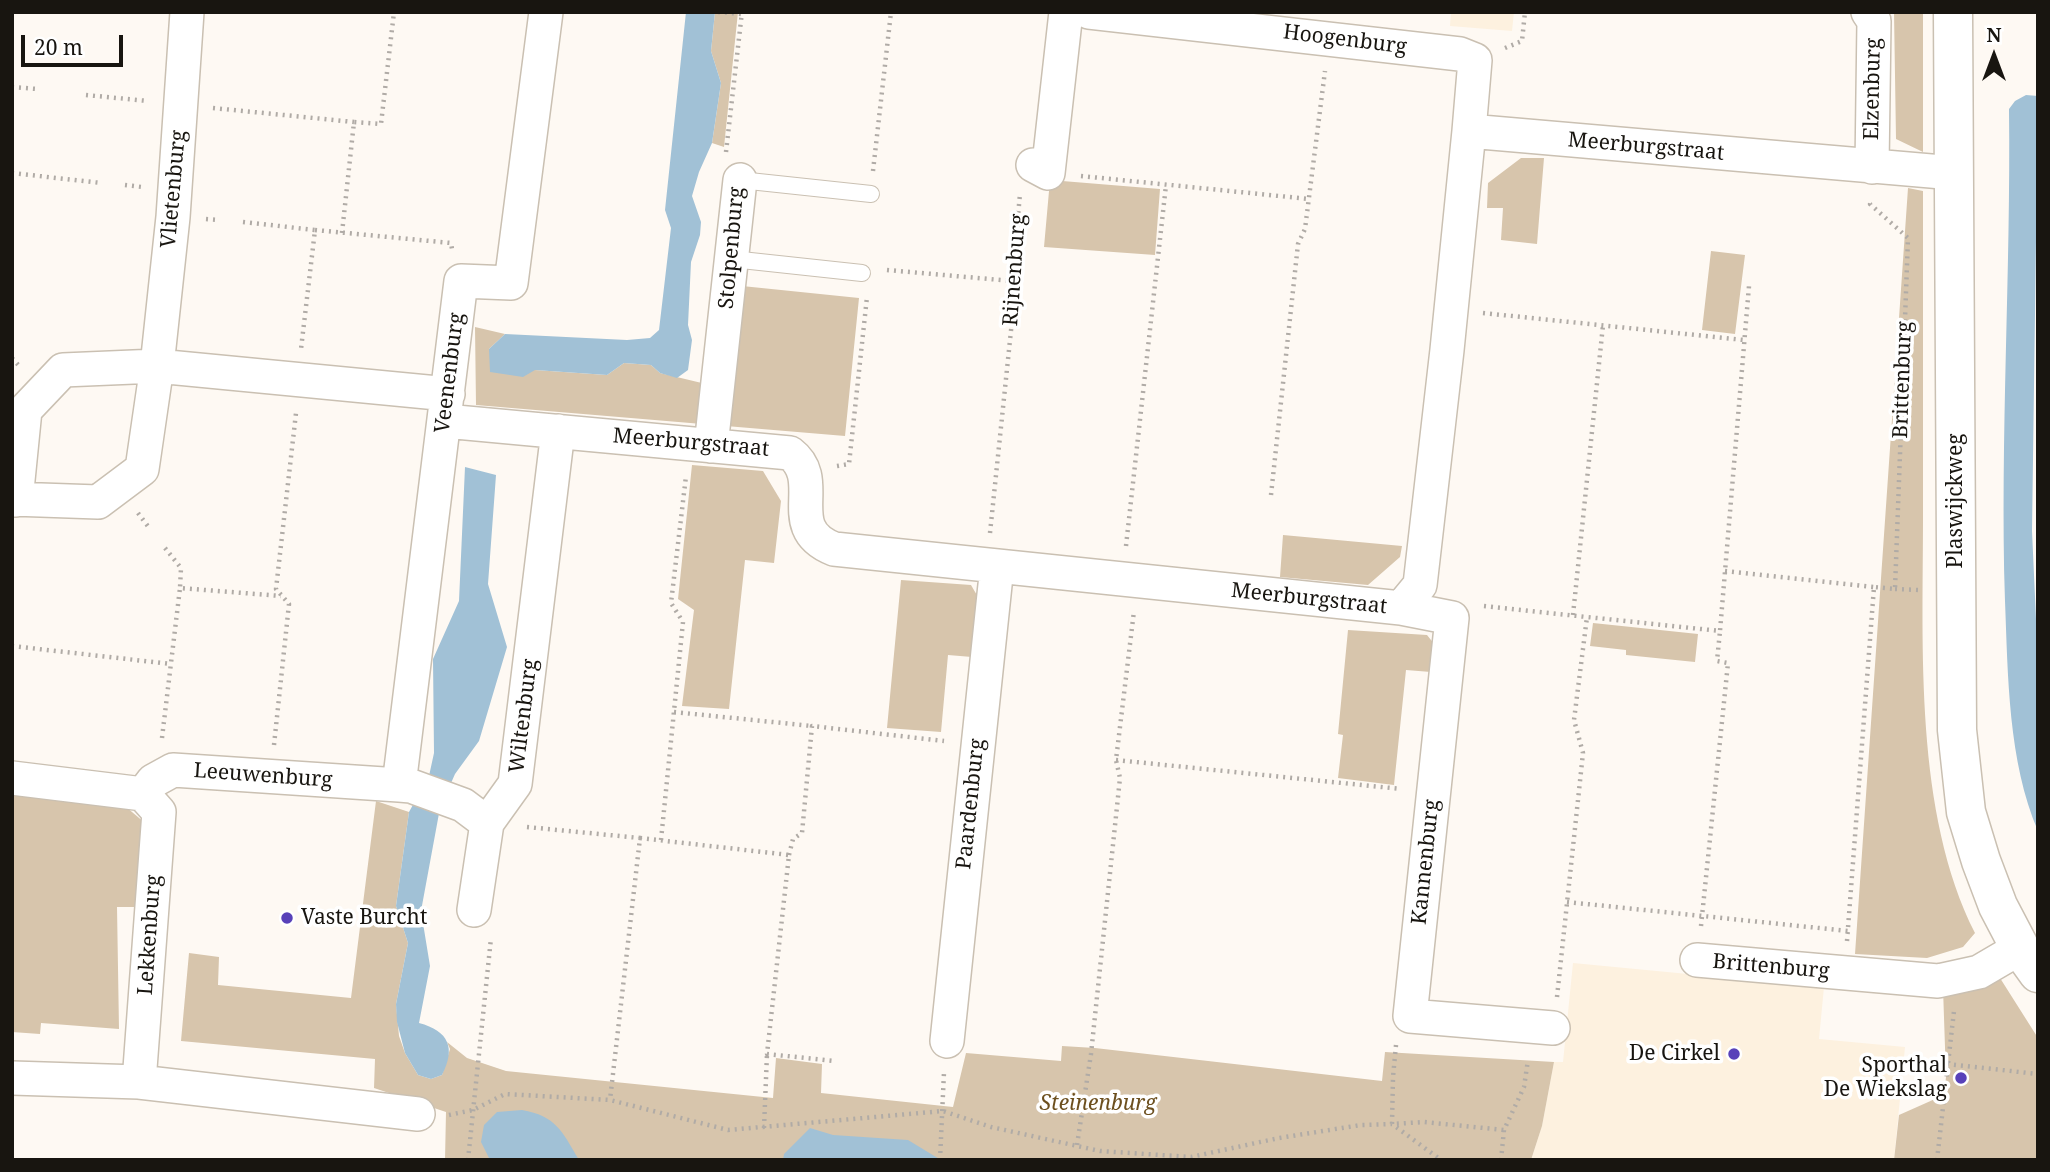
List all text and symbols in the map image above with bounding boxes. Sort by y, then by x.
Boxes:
street label: Hoogenburg [1282,20,1408,60]
scale bar [24,21,126,65]
north arrow [1959,21,2029,91]
text: N [1987,22,2001,48]
text: 20 m [34,33,83,61]
street label: Elzenburg [1860,38,1886,140]
street label: Meerburgstraat [1567,128,1725,166]
street label: Vlietenburg [156,129,192,249]
street label: Stolpenburg [714,186,750,310]
street label: Rijnenburg [999,213,1031,327]
street label: Veenenburg [430,311,470,435]
street label: Brittenburg [1888,321,1918,439]
street label: Meerburgstraat [612,424,770,462]
street label: Plaswijckweg [1943,434,1969,568]
street label: Meerburgstraat [1230,578,1388,620]
street label: Wiltenburg [504,657,544,775]
street label: Paardenburg [952,737,990,871]
street label: Leeuwenburg [193,759,333,793]
street label: Kannenburg [1407,798,1445,926]
street label: Lekkenburg [133,874,167,996]
place label: Vaste Burcht [301,905,427,931]
marker: Vaste Burcht [279,910,295,926]
street label: Brittenburg [1711,949,1831,985]
place label: De Cirkel [1629,1041,1720,1067]
marker: De Cirkel [1726,1046,1742,1062]
place label: Sporthal De Wiekslag [1824,1053,1947,1103]
marker: Sporthal De Wiekslag [1953,1070,1969,1086]
park label: Steinenburg [1040,1091,1156,1117]

